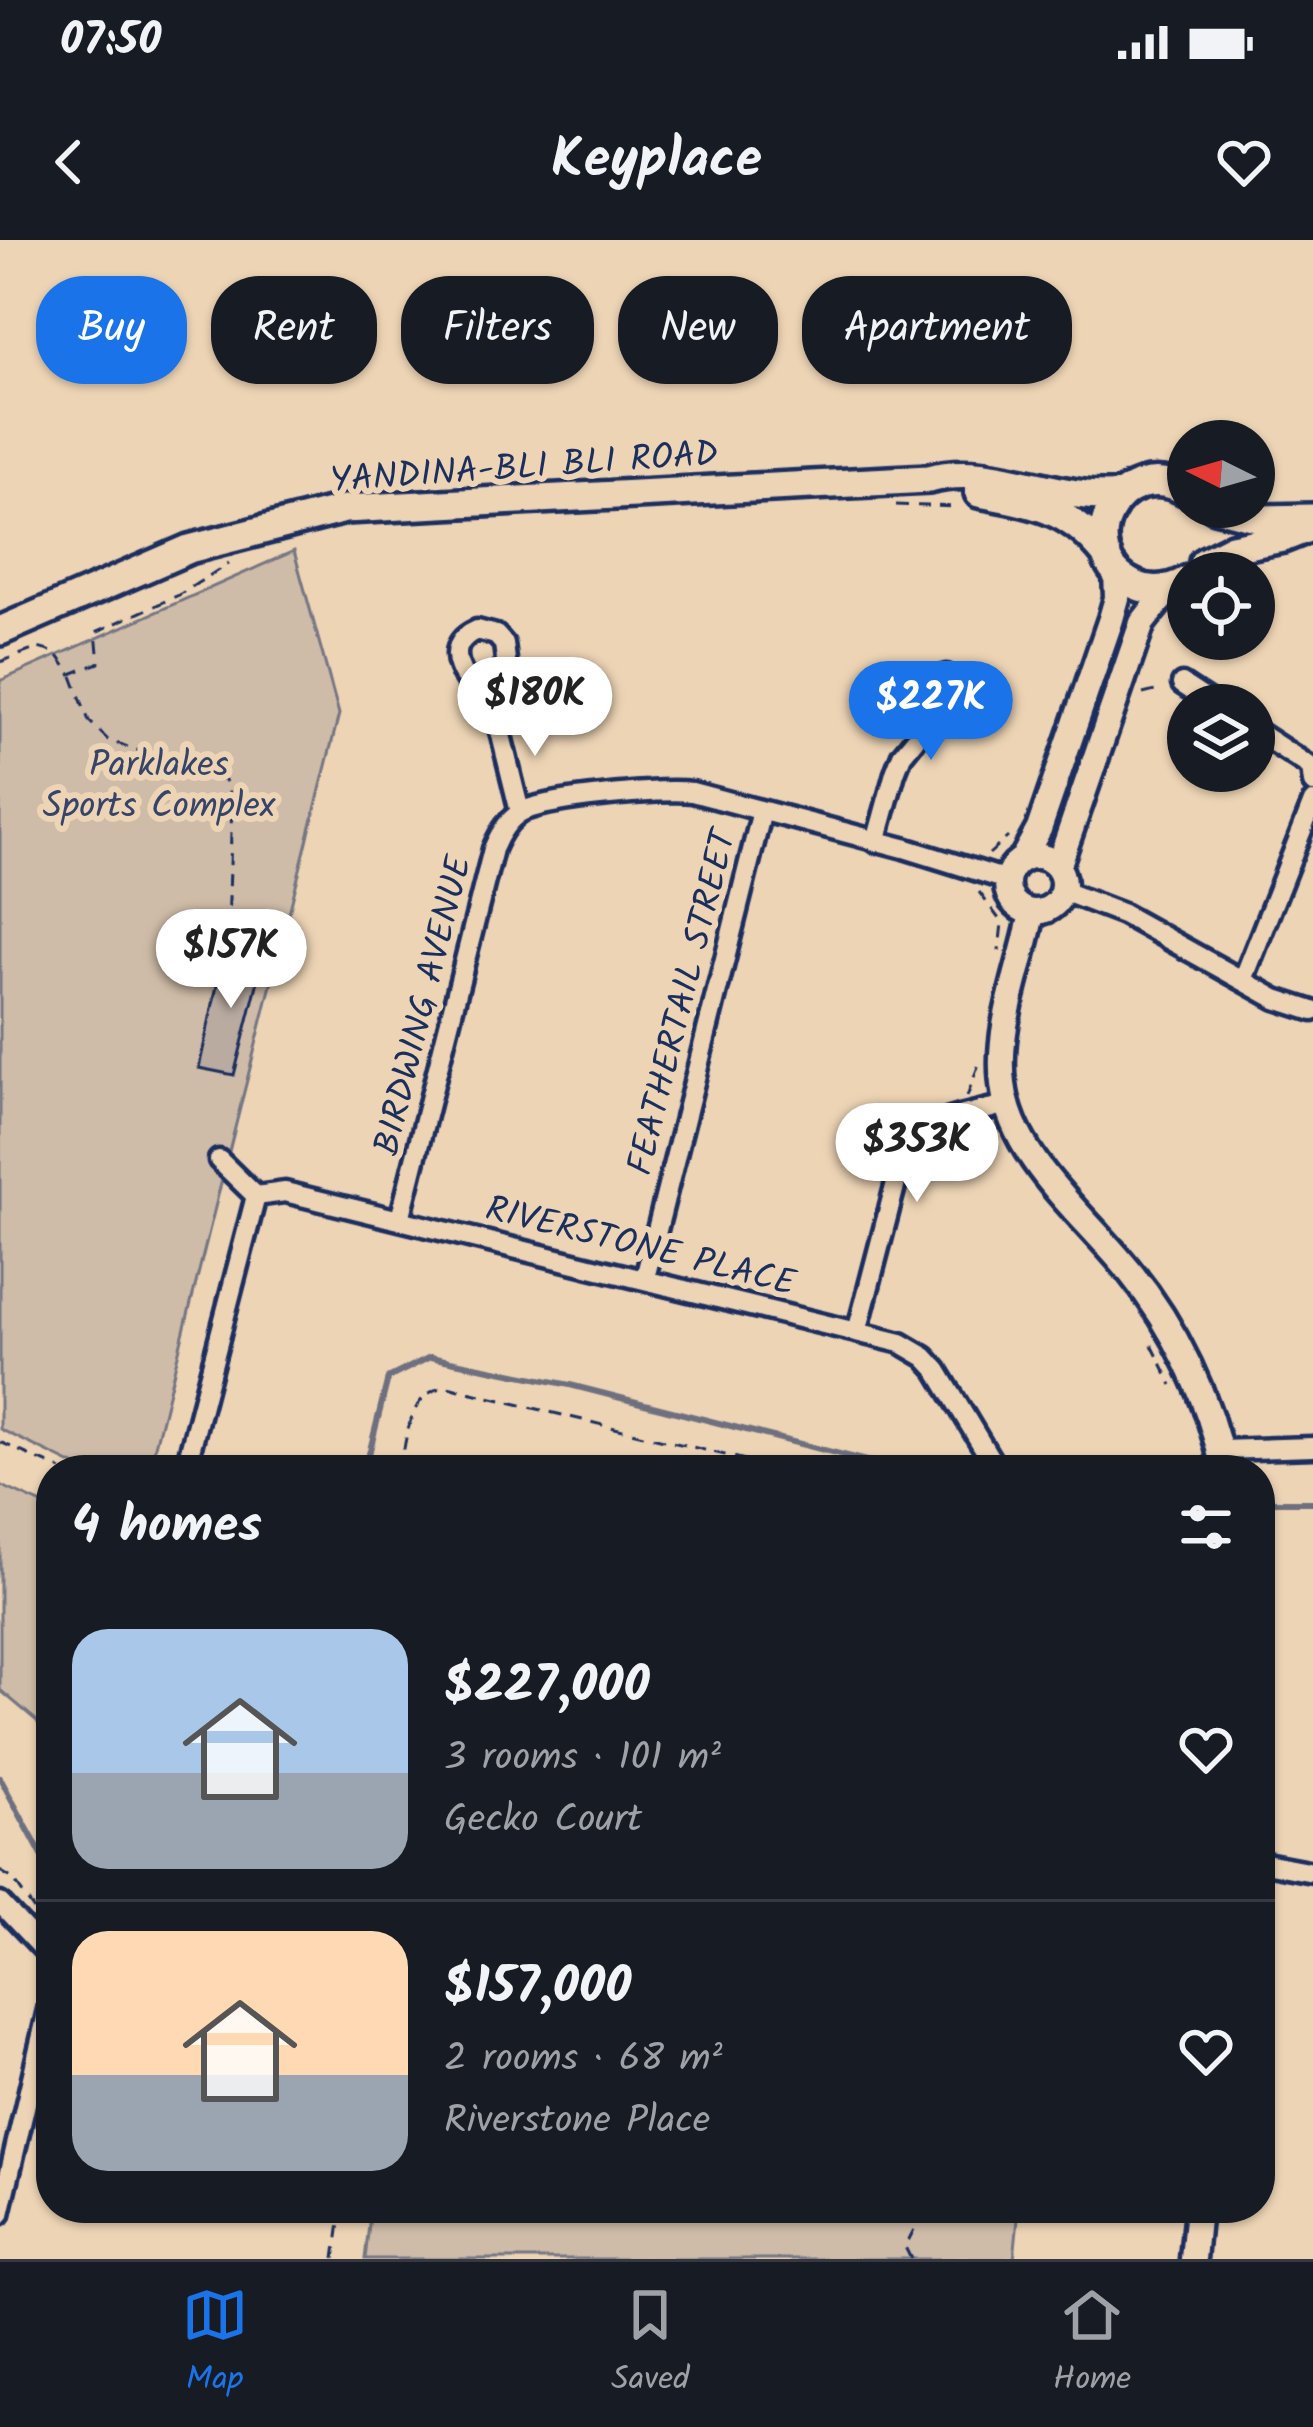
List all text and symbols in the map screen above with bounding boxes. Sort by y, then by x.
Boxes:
text: 07:50 [60,6,161,78]
text: Keyplace [551,119,762,205]
icon: back [36,129,102,195]
icon: heart [1211,129,1277,195]
chip: Buy [36,276,187,384]
chip: Rent [211,276,377,384]
chip: Filters [401,276,594,384]
chip: New [618,276,778,384]
chip: Apartment [802,276,1072,384]
north arrow [1167,420,1275,528]
map controls [1167,420,1275,792]
street label: YANDINA-BLI BLI ROAD [328,427,720,510]
button: locate [1167,552,1275,660]
pin: $180K [451,657,619,759]
pin: $227K [847,661,1015,763]
text: $180K [484,665,586,727]
text: $227K [876,669,986,731]
button: layers [1167,684,1275,792]
park label: Parklakes Sports Complex [43,738,276,836]
street label: FEATHERTAIL STREET [613,821,755,1182]
street label: BIRDWING AVENUE [360,849,489,1162]
pin: $157K [147,909,315,1011]
text: $157K [183,917,279,979]
pin: $353K [833,1103,1001,1205]
text: $353K [863,1111,971,1173]
street label: RIVERSTONE PLACE [479,1181,802,1314]
text: 4 homes [72,1487,262,1568]
icon: filters [1173,1494,1239,1560]
text: $227,000 [444,1647,650,1728]
icon: home [168,1677,312,1821]
icon: heart [1173,1716,1239,1782]
text: 3 rooms · 101 m² [444,1728,721,1790]
text: Gecko Court [444,1790,642,1852]
text: $157,000 [444,1948,631,2029]
icon: home [168,1979,312,2123]
icon: heart [1173,2018,1239,2084]
text: 2 rooms · 68 m² [444,2029,723,2091]
text: Riverstone Place [444,2091,710,2153]
tab: Map [182,2282,248,2407]
tab: Saved [611,2282,690,2407]
tab: Home [1053,2282,1131,2407]

